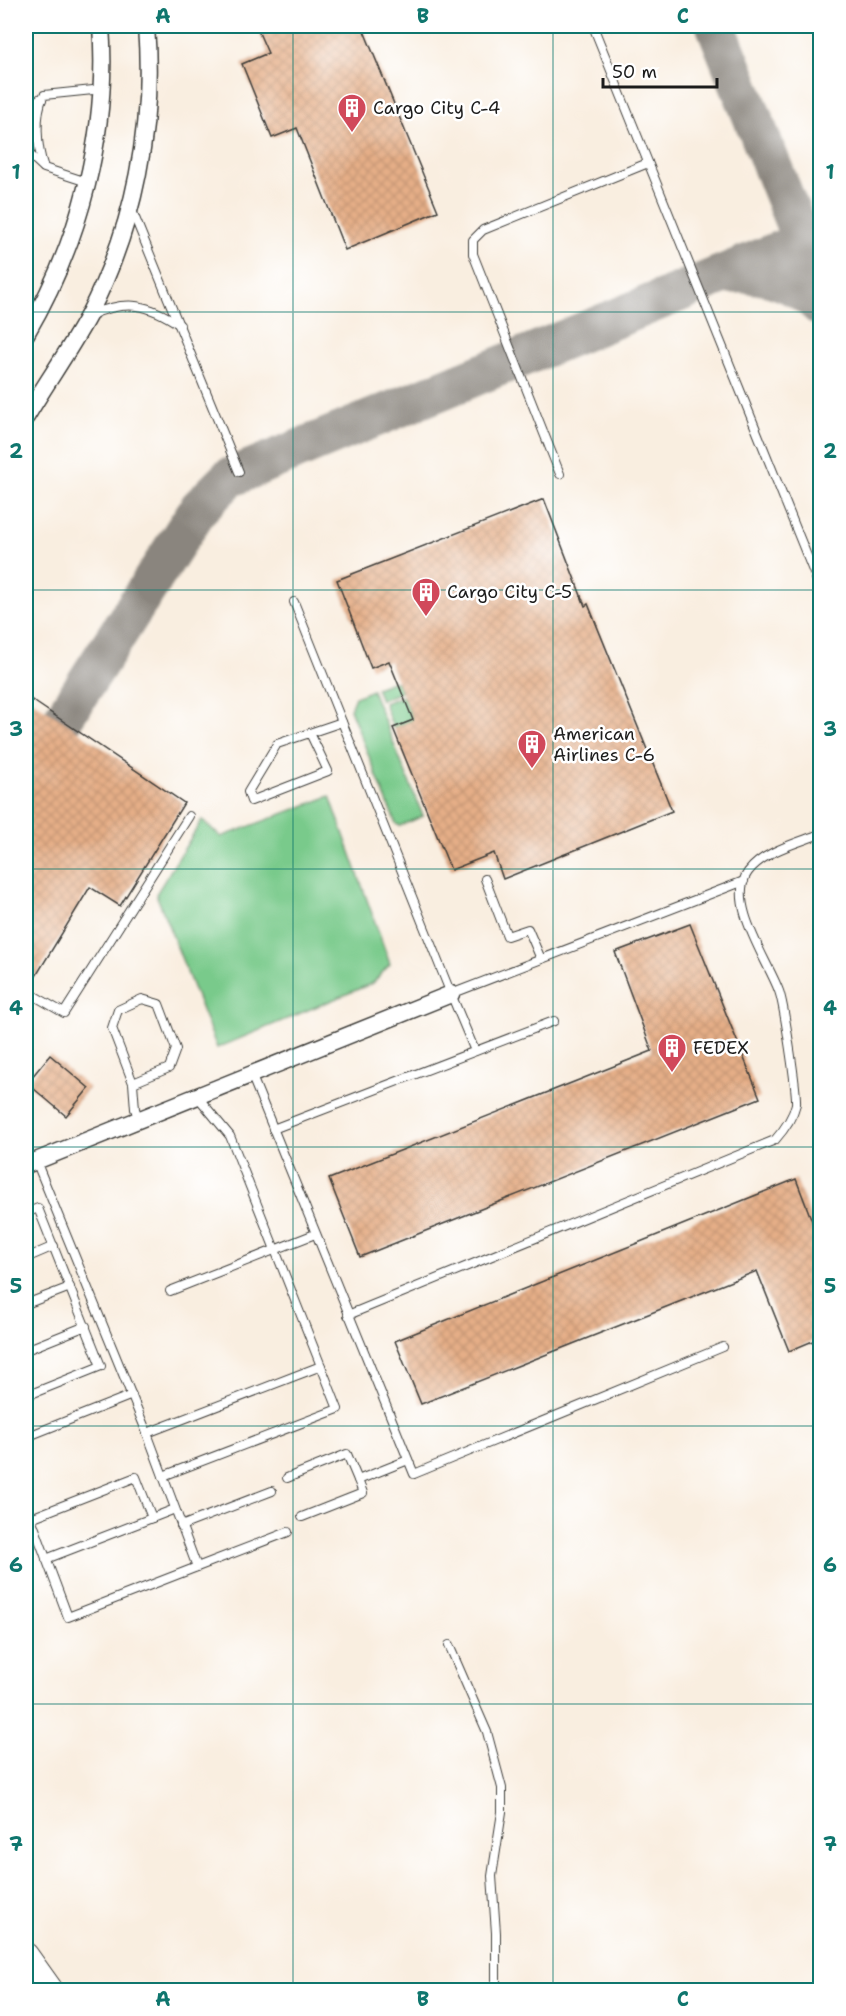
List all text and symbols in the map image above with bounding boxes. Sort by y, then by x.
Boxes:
text: A [155,3,171,29]
text: B [417,3,429,29]
text: C [677,3,689,29]
scale bar [603,51,717,89]
text: 50 m [612,60,657,84]
building icon: Cargo City C-4 [336,92,368,134]
place label: Cargo City C-4 [373,96,500,120]
text: 1 [11,159,21,185]
text: 1 [825,159,835,185]
text: 2 [9,438,23,464]
text: 2 [823,438,837,464]
building icon: Cargo City C-5 [410,576,442,618]
place label: Cargo City C-5 [447,580,572,604]
text: 3 [9,716,23,742]
text: 3 [823,716,837,742]
place label: American Airlines C-6 [553,722,655,767]
building icon: American Airlines C-6 [516,728,548,770]
text: 4 [9,995,23,1021]
text: 4 [823,995,837,1021]
building icon: FEDEX [656,1032,688,1074]
place label: FEDEX [693,1036,749,1060]
text: 5 [10,1273,22,1299]
text: 5 [824,1273,836,1299]
text: 6 [9,1552,23,1578]
text: 6 [823,1552,837,1578]
text: 7 [9,1831,23,1857]
text: 7 [823,1831,837,1857]
text: A [155,1986,171,2012]
text: B [417,1986,429,2012]
text: C [677,1986,689,2012]

